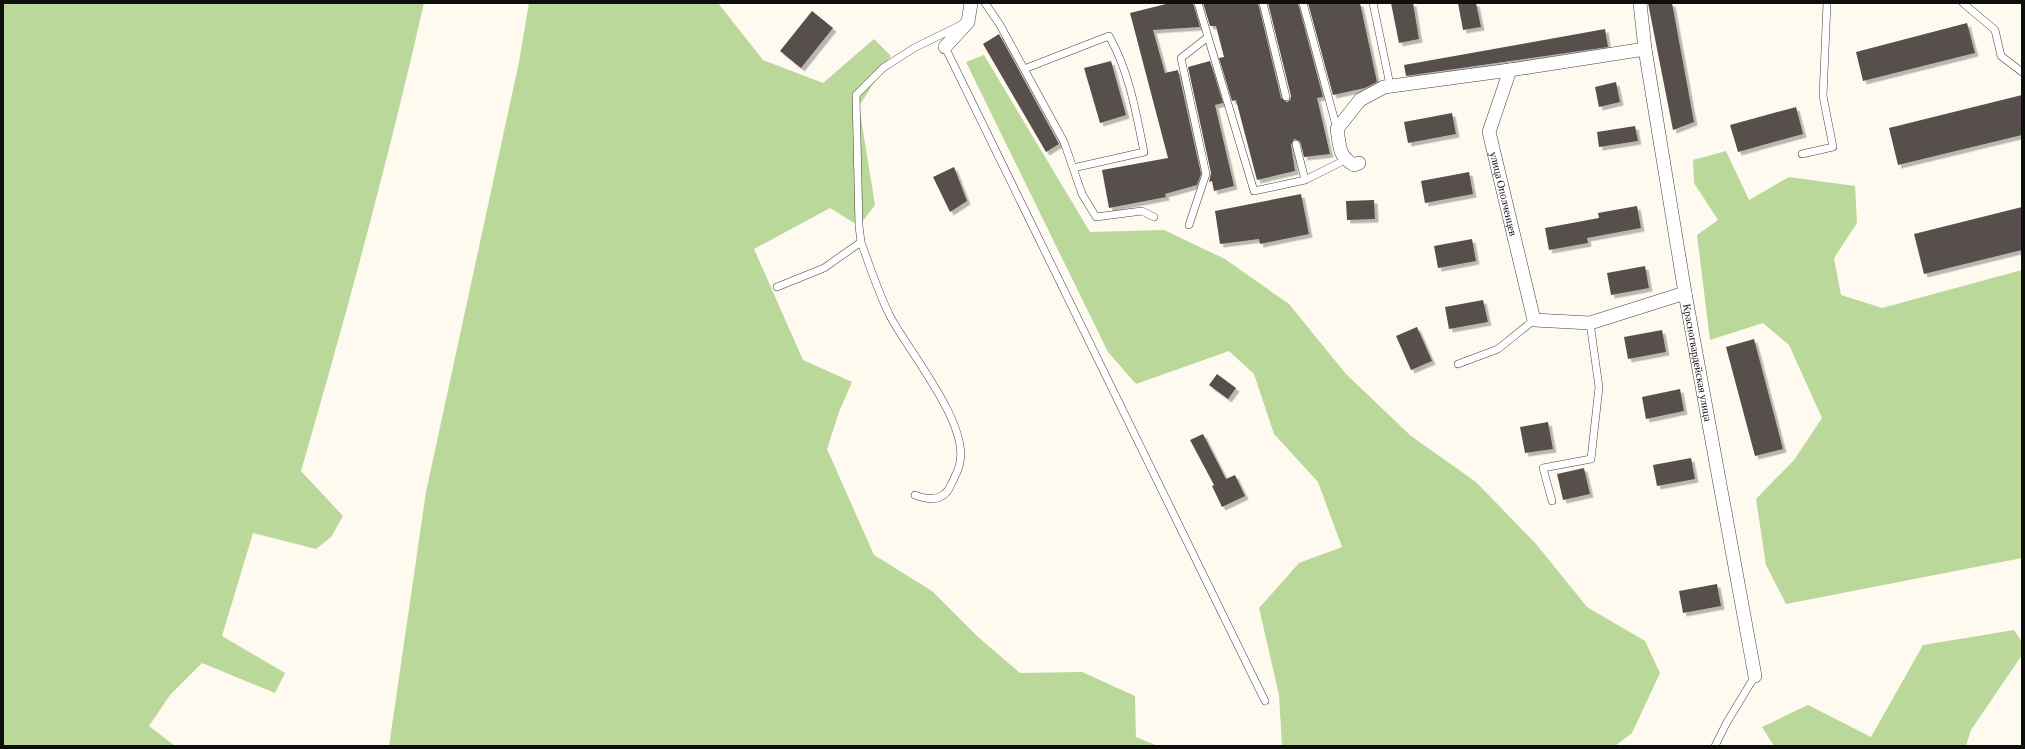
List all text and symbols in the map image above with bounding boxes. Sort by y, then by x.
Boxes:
street label: улица Ополченцев [1488,150,1520,237]
street label: Красногвардейская улица [1681,303,1714,423]

